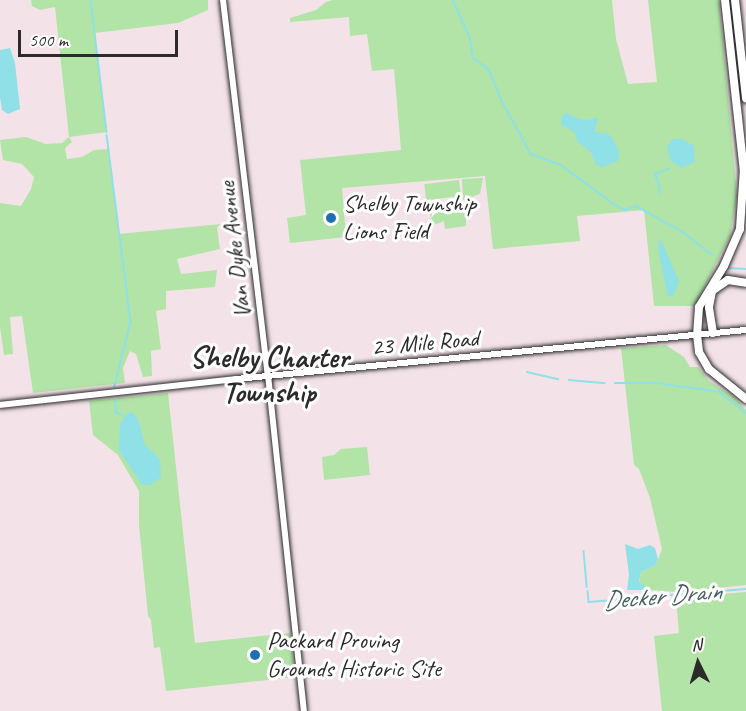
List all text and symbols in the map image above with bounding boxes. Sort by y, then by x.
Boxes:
scale bar [21,18,182,56]
text: 500 m [29,29,68,51]
street label: Van Dyke Avenue [212,180,258,320]
place label: Shelby Township Lions Field [343,190,476,246]
marker: Shelby Township Lions Field [324,211,338,225]
street label: 23 Mile Road [370,324,480,362]
district label: Shelby Charter Township [189,339,349,410]
water label: Decker Drain [601,575,723,617]
place label: Packard Proving Grounds Historic Site [267,627,442,683]
north arrow [668,633,728,693]
text: N [691,635,702,655]
marker: Packard Proving Grounds Historic Site [248,648,262,662]

